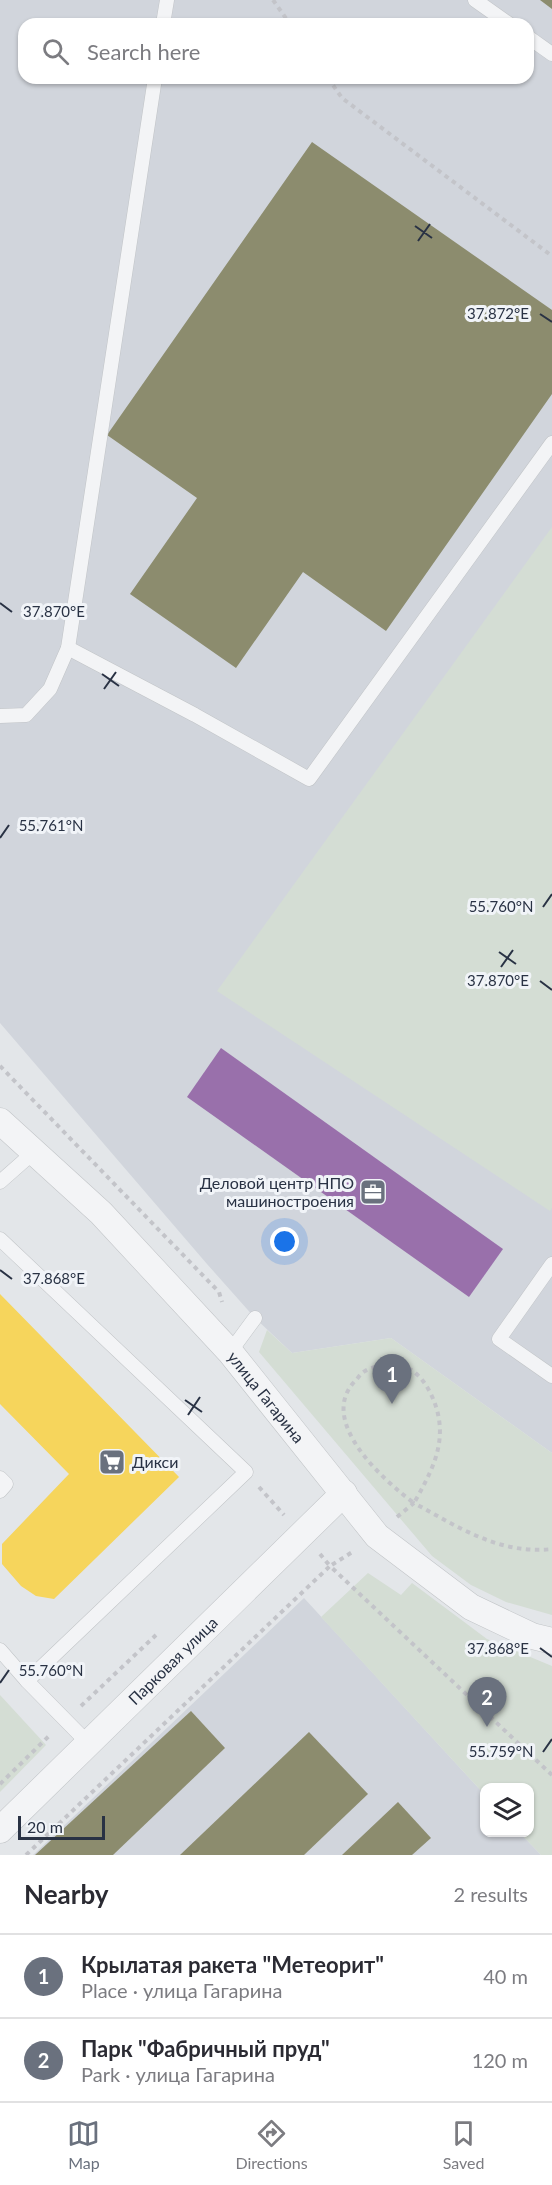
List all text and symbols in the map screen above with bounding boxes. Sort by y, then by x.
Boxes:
search box [18,18,534,84]
icon: search [39,35,72,68]
text: Search here [87,38,200,65]
text: 37.872°E [467,304,529,322]
text: 37.870°E [23,602,85,620]
text: 55.761°N [19,816,83,834]
text: 55.760°N [469,897,533,915]
text: 37.870°E [467,971,529,989]
place label: Деловой центр НПО машиностроения [200,1173,354,1210]
office icon: Деловой центр НПО машиностроения [358,1177,388,1207]
your location [270,1227,299,1256]
text: 37.868°E [23,1269,85,1287]
street label: улица Гагарина [224,1347,309,1446]
pin: 1 [372,1354,412,1404]
supermarket icon: Дикси [97,1447,127,1477]
place label: Дикси [132,1452,178,1471]
street label: Парковая улица [124,1613,221,1708]
text: 37.868°E [467,1639,529,1657]
text: 55.760°N [19,1661,83,1679]
pin: 2 [468,1678,506,1727]
text: 55.759°N [469,1742,533,1760]
map controls [480,1783,534,1837]
button: layers [480,1783,534,1837]
scale bar [18,1813,105,1840]
text: 20 m [27,1817,63,1836]
text: Nearby [24,1878,109,1910]
text: 2 results [453,1882,528,1906]
text: Крылатая ракета "Метеорит" [81,1951,384,1978]
text: 1 [38,1964,49,1988]
text: 40 m [483,1964,528,1988]
text: Place · улица Гагарина [81,1978,282,2002]
text: Парк "Фабричный пруд" [81,2035,330,2062]
text: 2 [38,2048,49,2072]
text: 120 m [472,2048,528,2072]
text: Park · улица Гагарина [81,2062,275,2086]
tab: Map [67,2117,100,2172]
tab: Directions [235,2117,308,2172]
tab: Saved [443,2117,484,2172]

